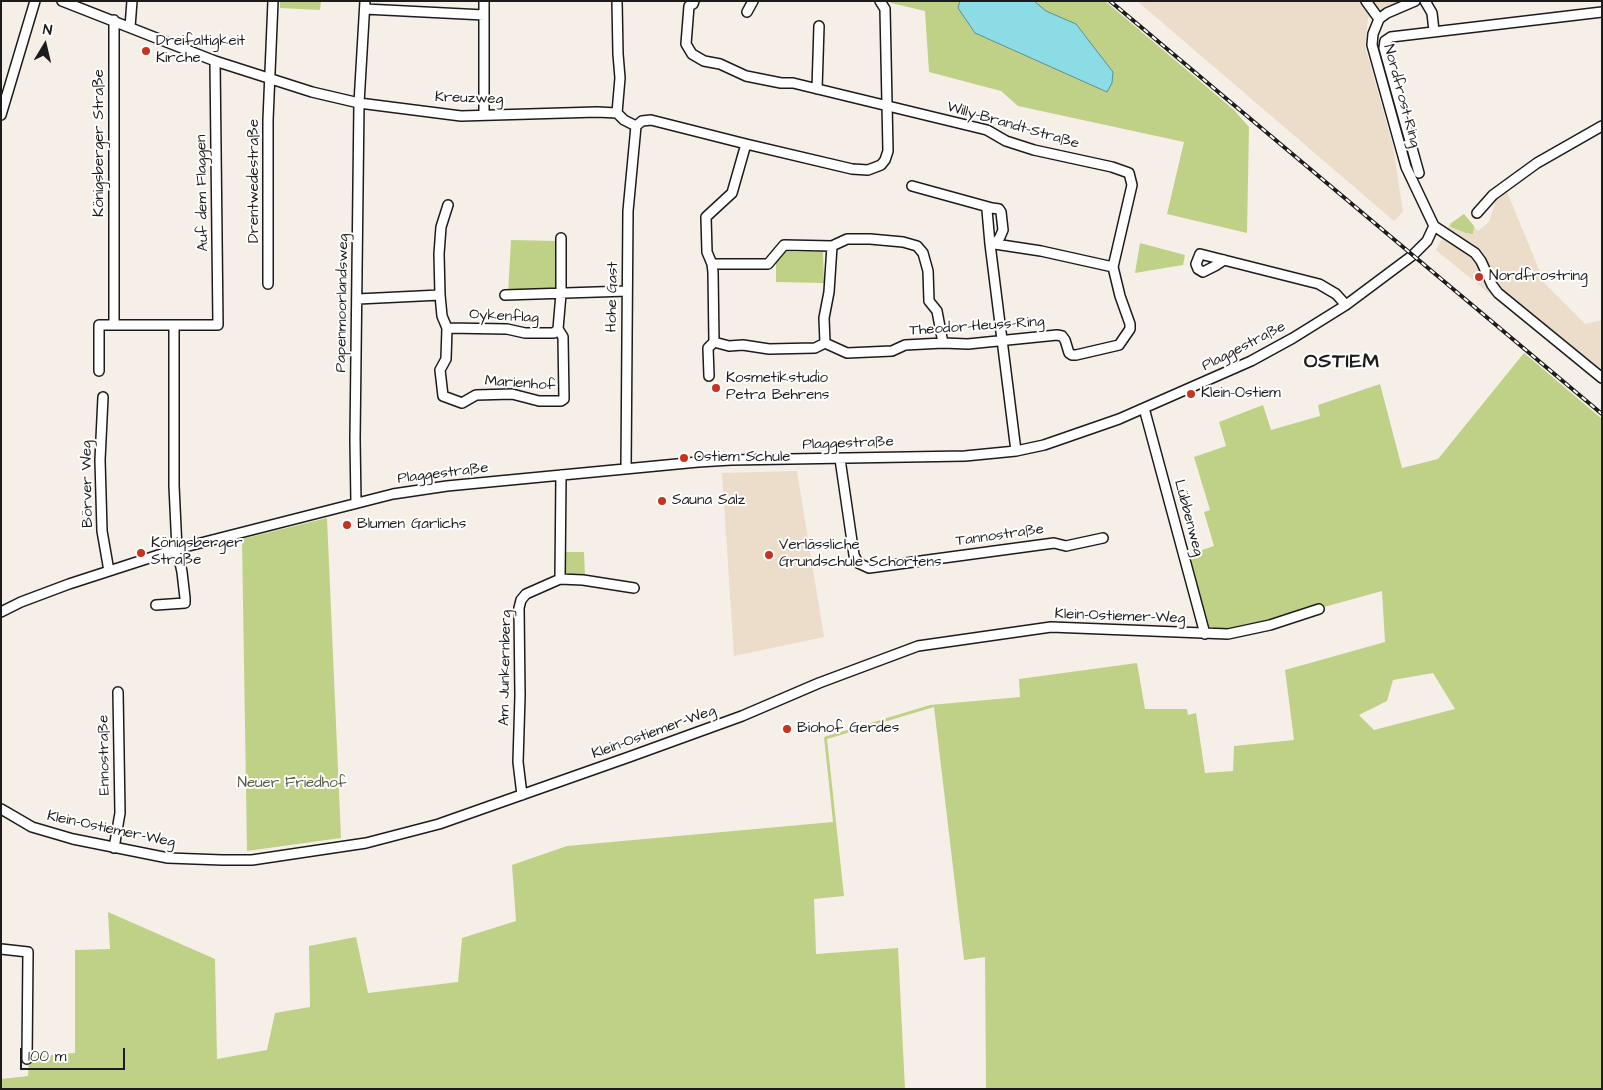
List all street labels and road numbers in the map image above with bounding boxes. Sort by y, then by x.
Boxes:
street label: Nordfrost-Ring [1379,43,1423,149]
street label: Königsberger Straße [91,69,109,217]
street label: Kreuzweg [434,89,504,109]
street label: Willy-Brandt-Straße [945,98,1081,154]
street label: Drentwedestraße [246,119,264,243]
street label: Auf dem Flaggen [193,134,213,252]
street label: Papenmoorlandsweg [333,234,353,372]
street label: Hohe Gast [603,262,623,332]
street label: Oykenflag [469,306,539,328]
street label: Theodor-Heuss-Ring [909,313,1045,341]
street label: Plaggestraße [1199,318,1289,376]
street label: Marienhof [484,373,556,395]
street label: Plaggestraße [802,433,894,455]
street label: Börver Weg [78,440,98,528]
street label: Plaggestraße [397,459,489,489]
street label: Lübbenweg [1169,478,1207,558]
street label: Tannostraße [955,521,1045,551]
street label: Klein-Ostiemer-Weg [1054,606,1186,628]
street label: Am Junkernberg [496,610,516,726]
street label: Klein-Ostiemer-Weg [590,702,718,764]
street label: Ennostraße [95,715,115,795]
street label: Klein-Ostiemer-Weg [45,808,177,852]

